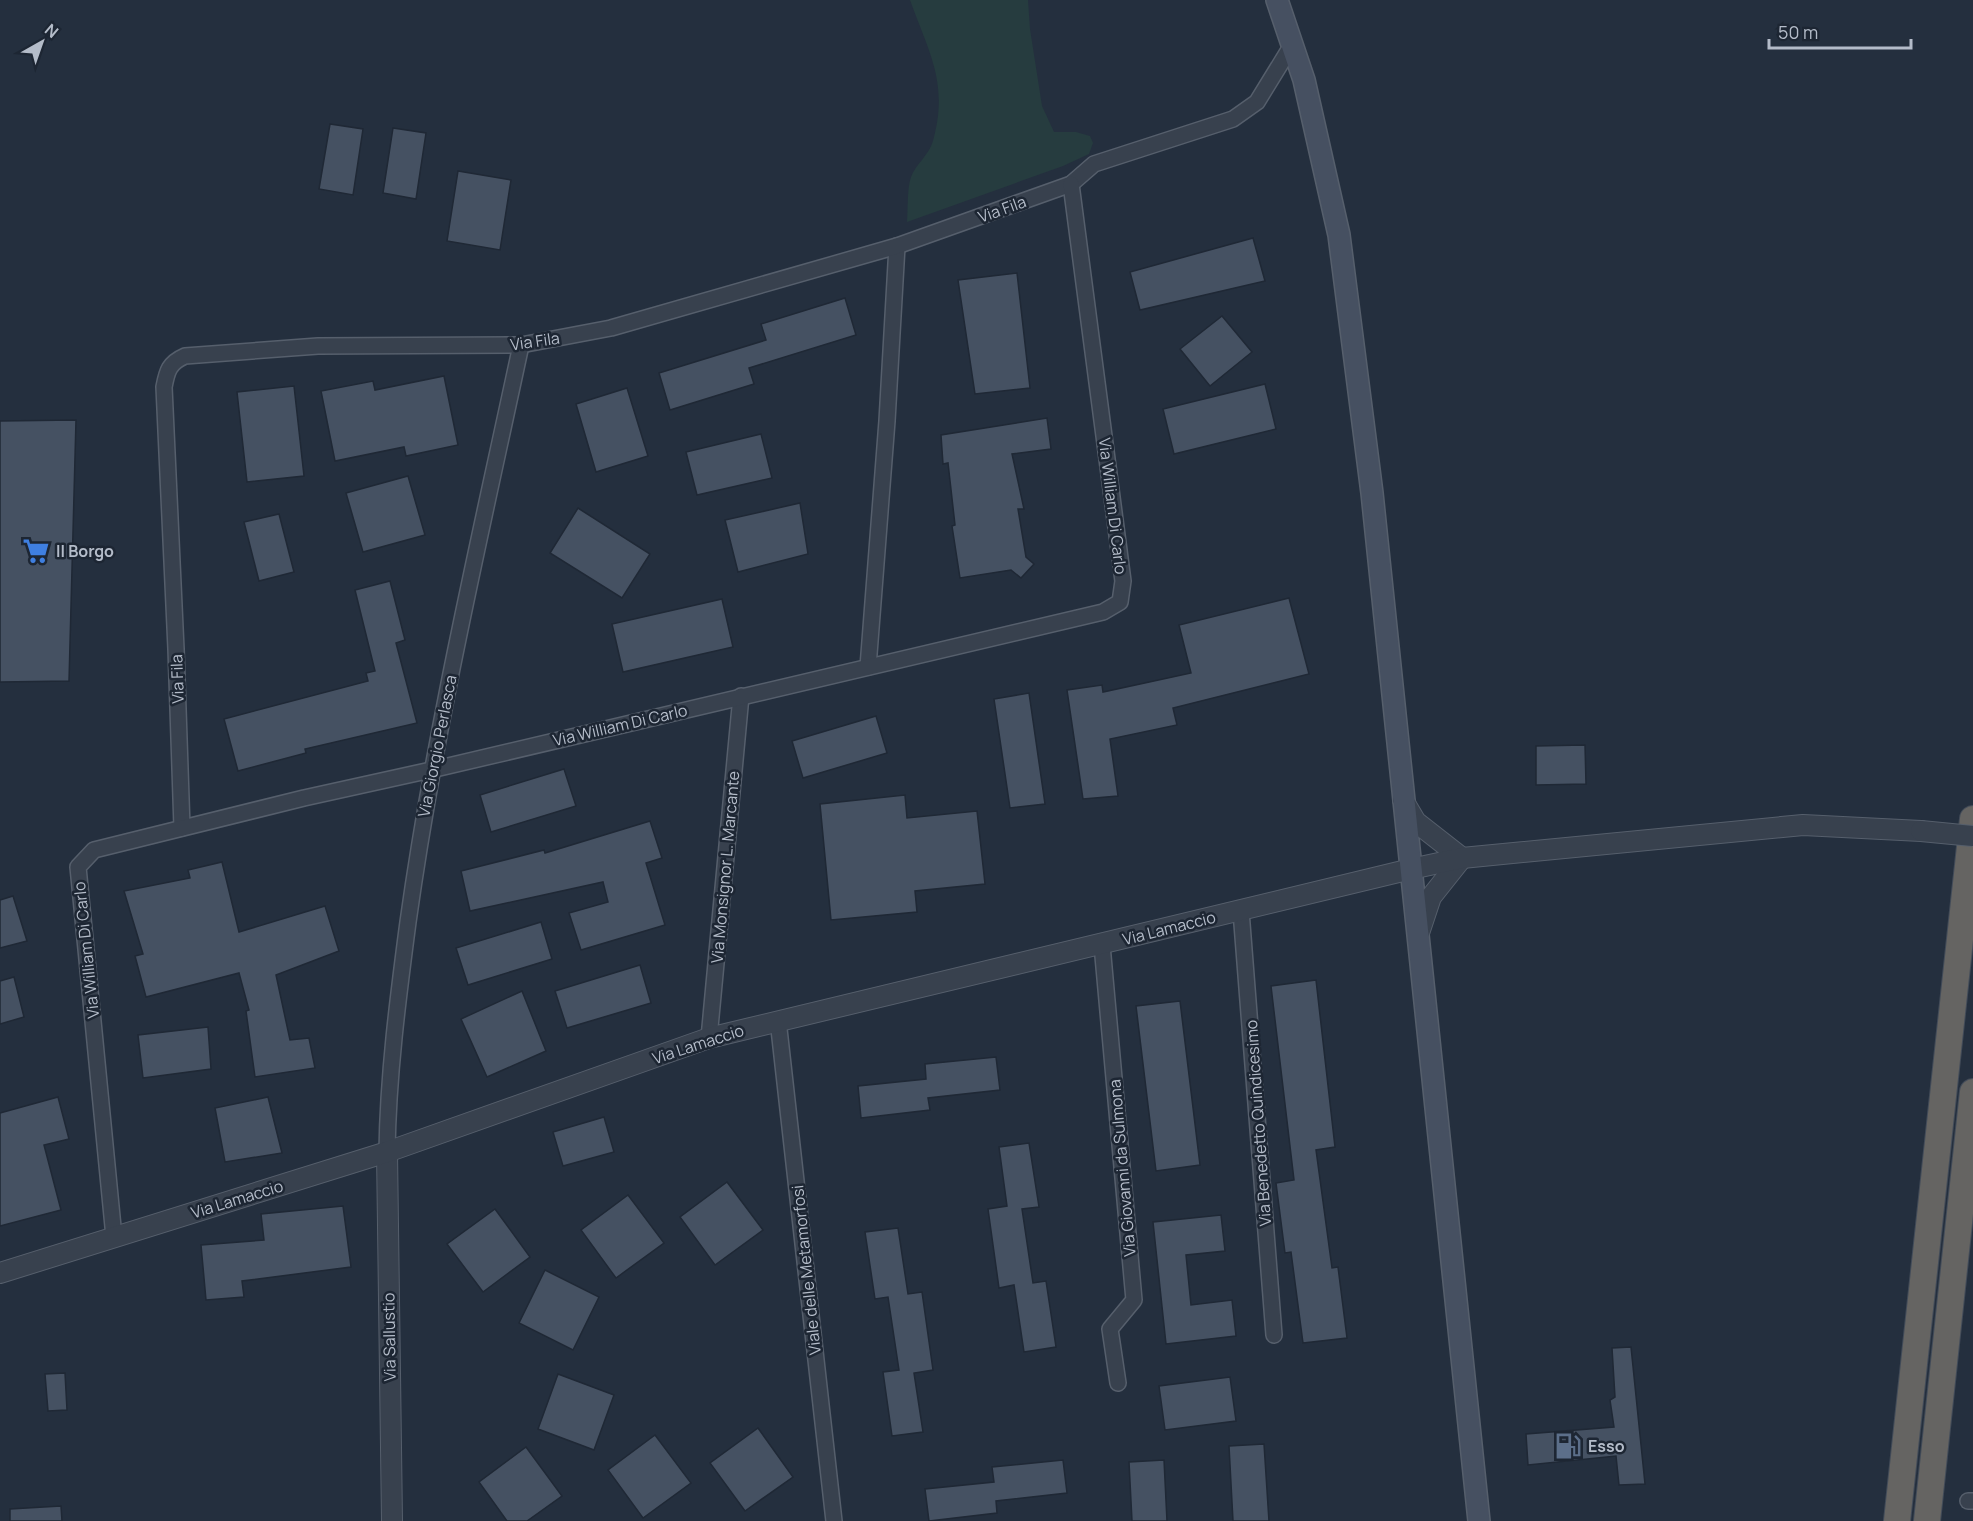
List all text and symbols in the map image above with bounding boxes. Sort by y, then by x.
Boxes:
north arrow [12,12,72,72]
scale bar [1769,12,1912,50]
text: N [40,18,63,43]
text: 50 m [1778,20,1818,44]
street label: Via Fila [975,190,1029,228]
street label: Via Fila [509,327,561,355]
street label: Via William Di Carlo [1094,436,1132,576]
supermarket icon: Il Borgo [21,536,51,566]
place label: Il Borgo [56,540,114,562]
street label: Via Fila [165,654,189,704]
street label: Via Giorgio Perlasca [412,673,462,819]
street label: Via William Di Carlo [551,699,689,751]
street label: Via Monsignor L. Marcante [706,770,744,964]
street label: Via William Di Carlo [68,881,104,1019]
street label: Via Lamaccio [1120,906,1218,950]
street label: Via Lamaccio [649,1019,747,1069]
street label: Via Benedetto Quindicesimo [1240,1019,1276,1227]
street label: Via Giovanni da Sulmona [1103,1078,1141,1258]
street label: Via Lamaccio [188,1175,286,1223]
street label: Viale delle Metamorfosi [786,1184,826,1356]
street label: Via Sallustio [377,1292,401,1382]
fuel station icon: Esso [1553,1431,1583,1461]
place label: Esso [1588,1435,1625,1457]

